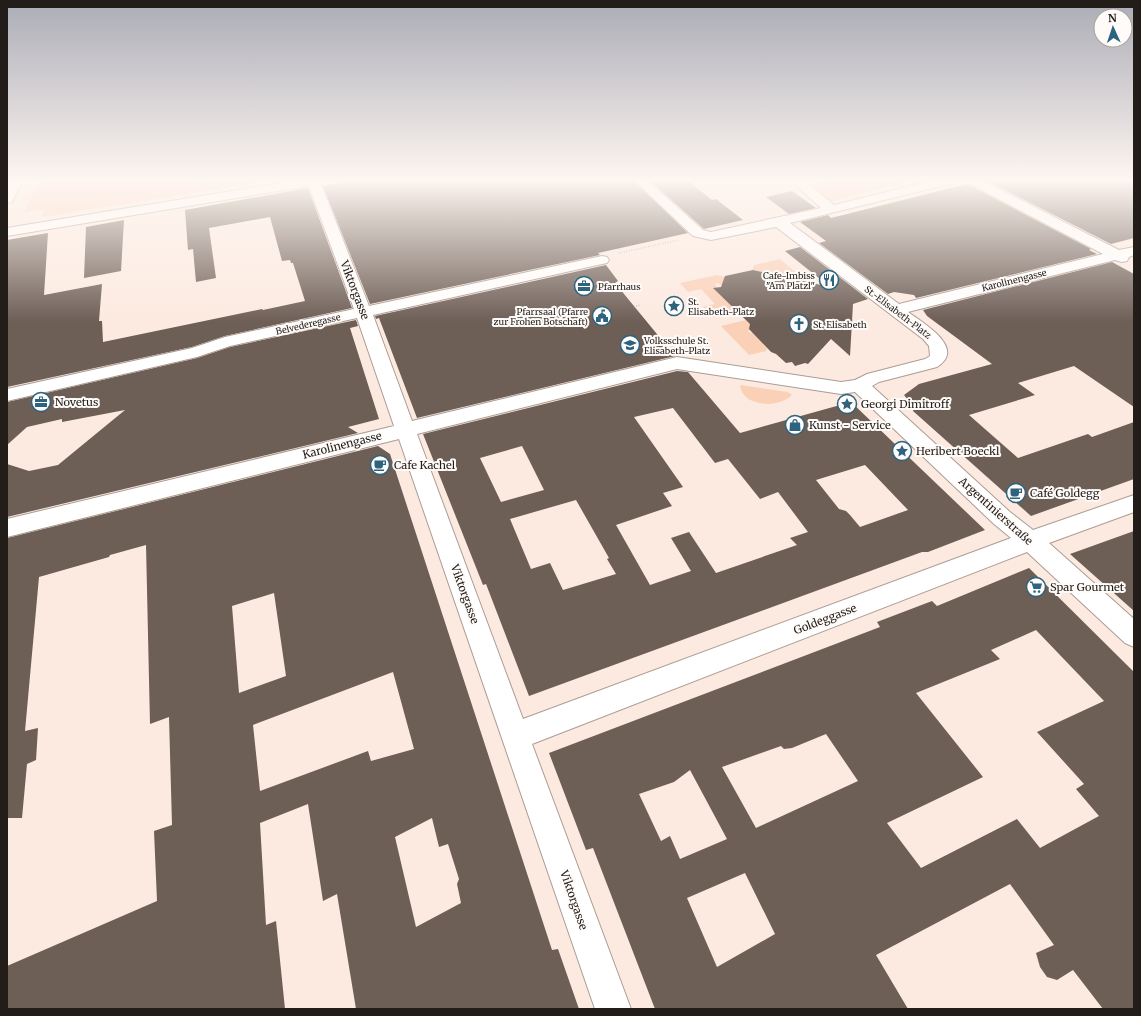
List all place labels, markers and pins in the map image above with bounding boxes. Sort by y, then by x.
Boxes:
restaurant icon: Cafe-Imbiss "Am Platzl" [818,269,840,291]
place label: Cafe-Imbiss "Am Platzl" [763,270,816,291]
office icon: Pfarrhaus [573,275,595,297]
place label: Pfarrhaus [598,281,641,292]
place icon: St. Elisabeth-Platz [663,295,685,317]
place label: St. Elisabeth-Platz [688,296,754,317]
public building icon: Pfarrsaal (Pfarre zur Frohen Botschaft) [591,305,613,327]
place label: Pfarrsaal (Pfarre zur Frohen Botschaft) [494,306,588,327]
church icon: St. Elisabeth [788,313,810,335]
place label: St. Elisabeth [813,319,867,330]
school or university icon: Volksschule St. Elisabeth-Platz [619,334,641,356]
place label: Volksschule St. Elisabeth-Platz [643,335,710,356]
office icon: Novetus [30,391,52,413]
place icon: Georgi Dimitroff [836,393,858,415]
place label: Novetus [55,395,98,409]
place label: Georgi Dimitroff [861,397,950,411]
shop icon: Kunst - Service [784,414,806,436]
place label: Kunst - Service [809,418,891,432]
place icon: Heribert Boeckl [891,440,913,462]
place label: Heribert Boeckl [916,444,1000,458]
cafe icon: Cafe Kachel [369,454,391,476]
place label: Cafe Kachel [394,458,456,472]
cafe icon: Café Goldegg [1005,482,1027,504]
place label: Café Goldegg [1030,486,1100,500]
supermarket icon: Spar Gourmet [1025,576,1047,598]
place label: Spar Gourmet [1050,580,1125,594]

